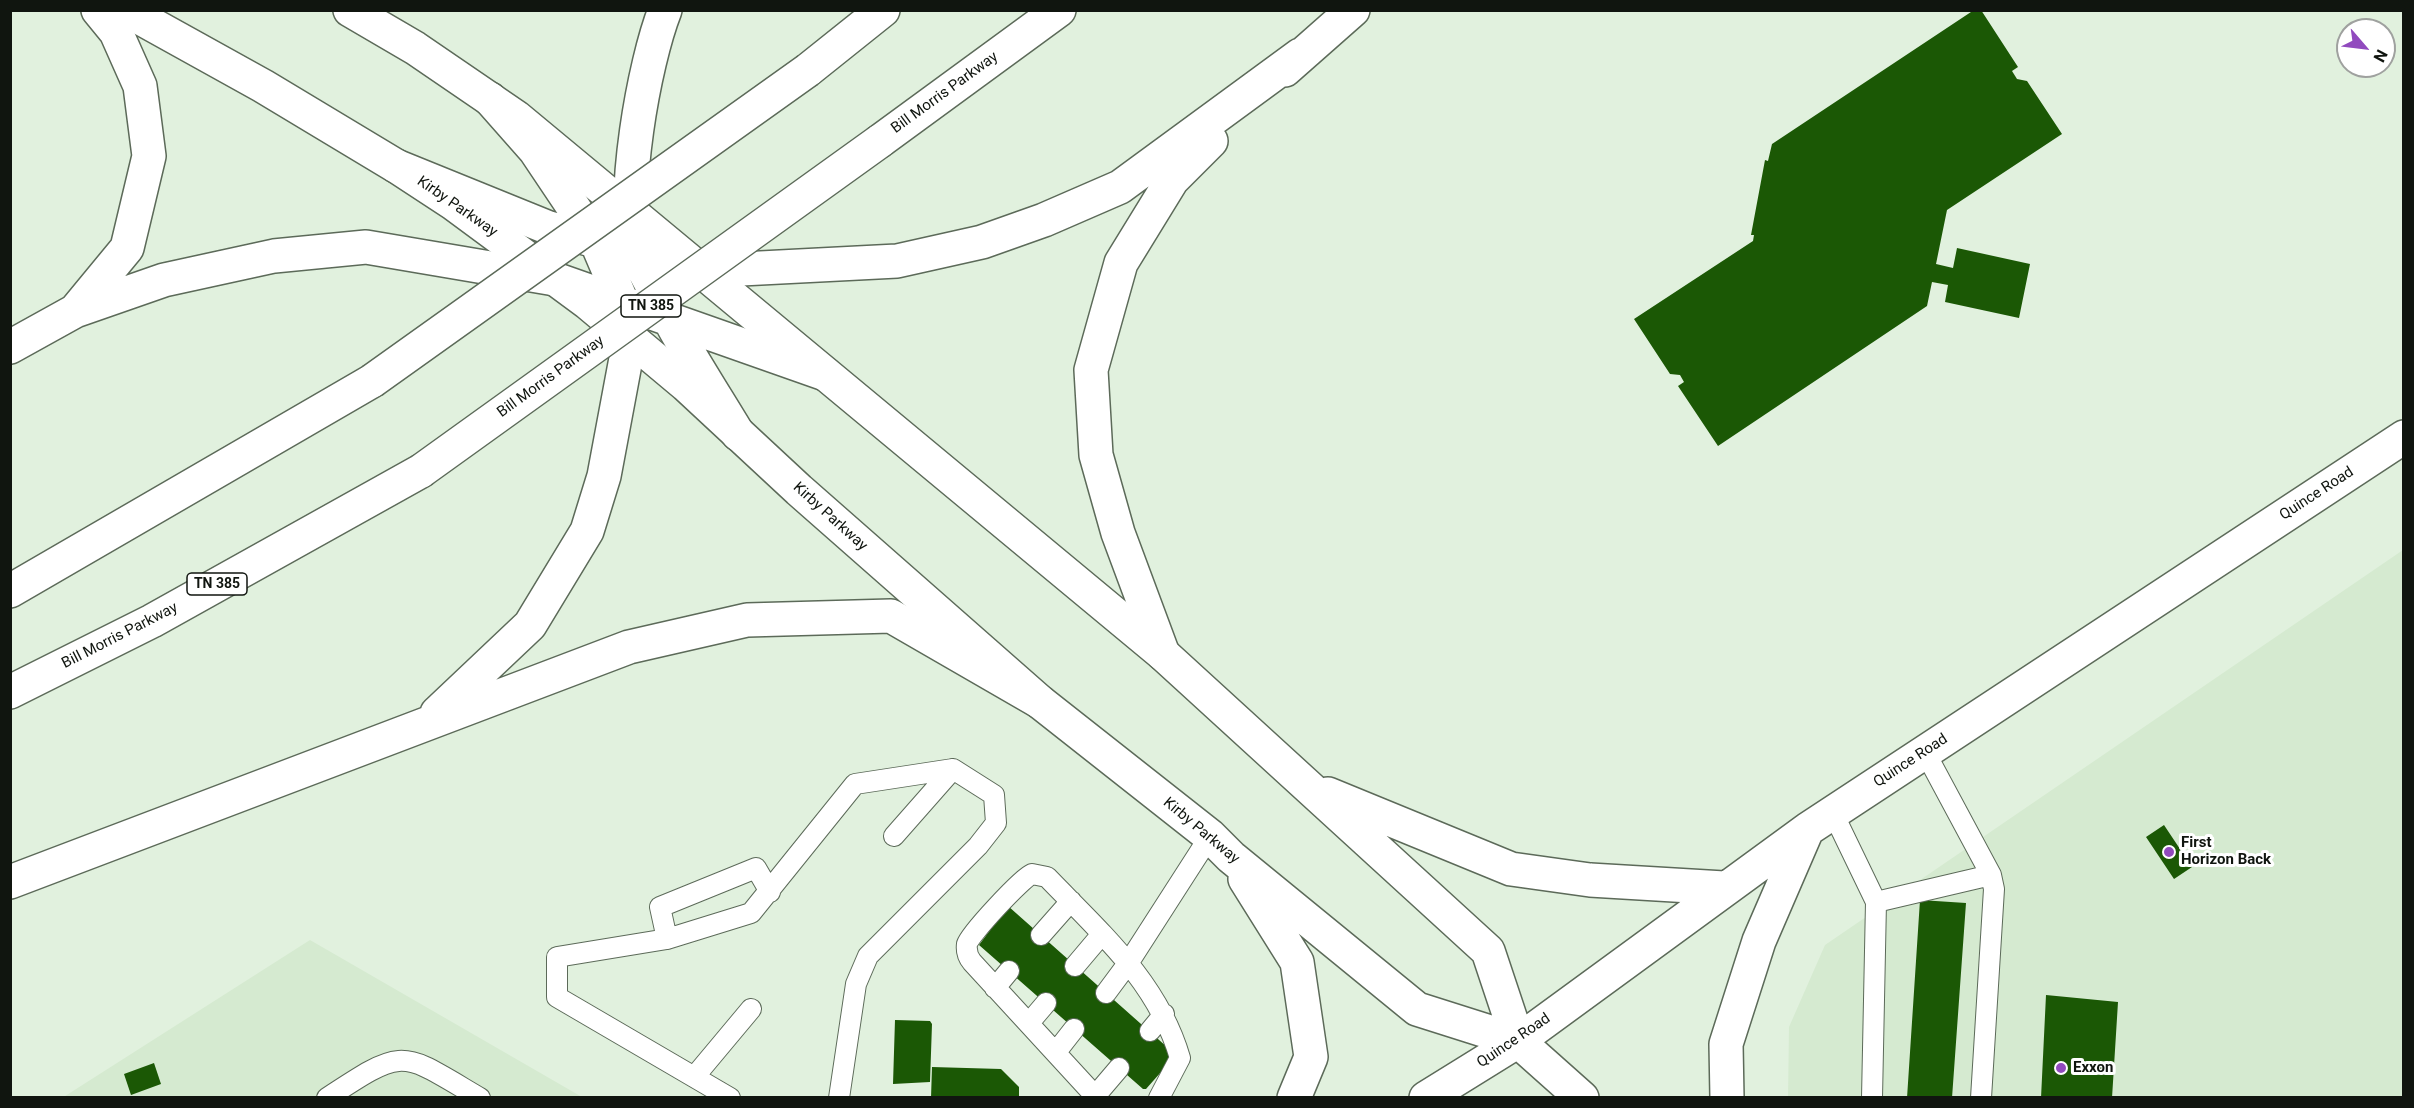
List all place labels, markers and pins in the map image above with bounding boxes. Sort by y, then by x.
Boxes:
place label: First Horizon Back [2181,834,2271,869]
marker: First Horizon Back [2162,845,2176,859]
place label: Exxon [2073,1059,2113,1077]
marker: Exxon [2054,1061,2068,1075]

